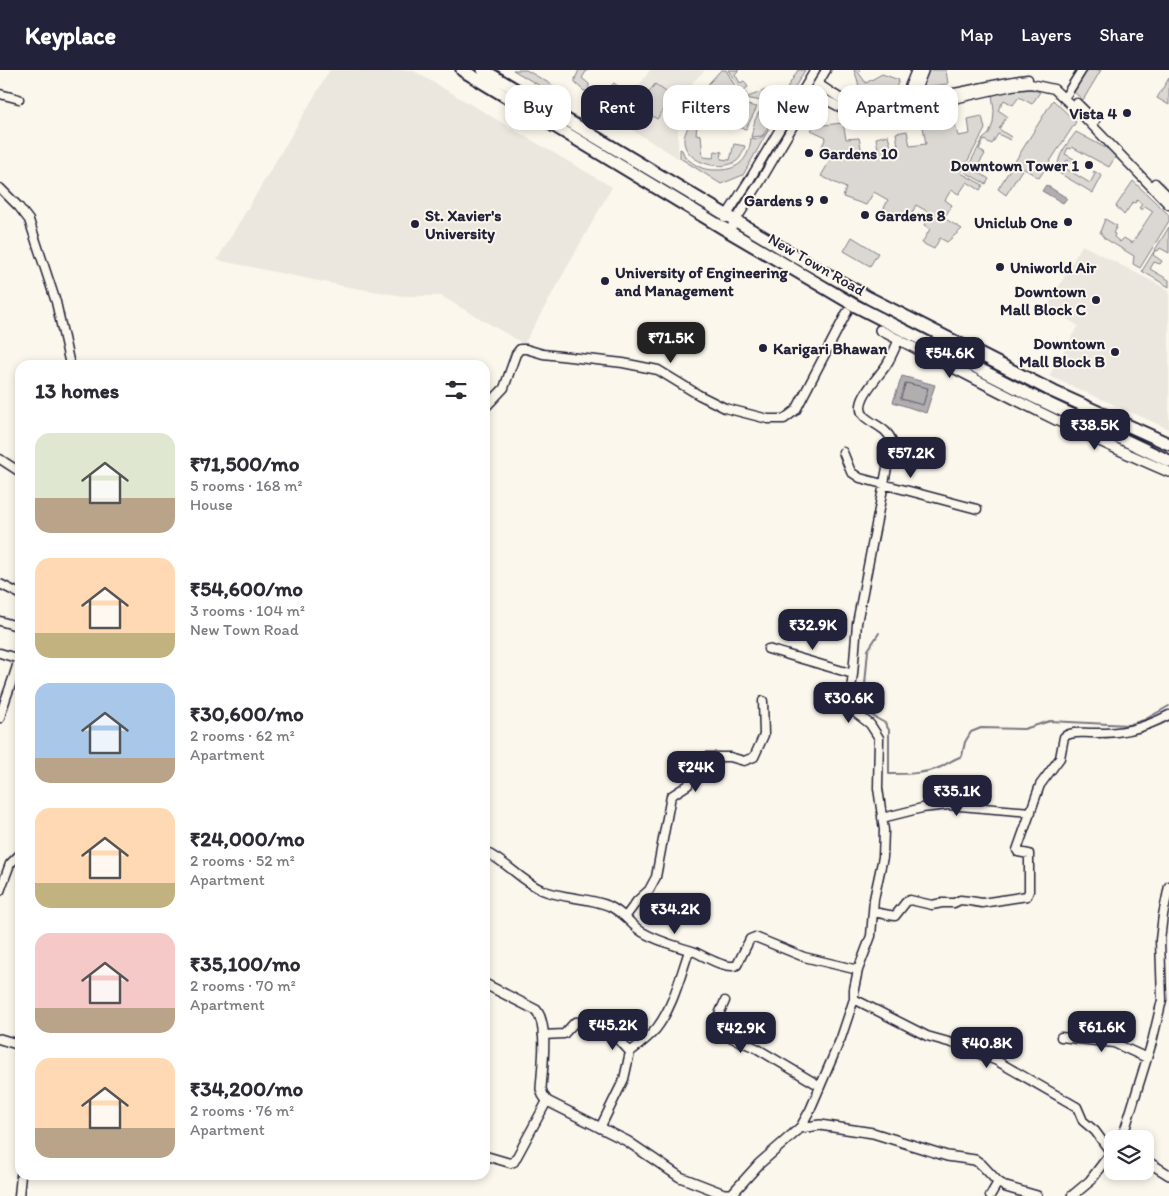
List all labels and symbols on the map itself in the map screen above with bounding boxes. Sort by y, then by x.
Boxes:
place label: Vista 4 [1069,104,1117,123]
marker: Vista 4 [1121,107,1133,119]
place label: Gardens 10 [819,144,898,163]
marker: Gardens 10 [803,147,815,159]
place label: Downtown Tower 1 [951,156,1080,175]
marker: Downtown Tower 1 [1083,159,1095,171]
place label: Gardens 9 [744,191,814,210]
marker: Gardens 9 [818,194,830,206]
place label: St. Xavier's University [425,206,501,244]
place label: Gardens 8 [875,206,946,225]
marker: Gardens 8 [859,209,871,221]
place label: Uniclub One [974,213,1058,232]
marker: Uniclub One [1062,216,1074,228]
marker: St. Xavier's University [409,218,421,230]
street label: New Town Road [765,229,869,300]
place label: Uniworld Air [1010,258,1097,277]
marker: Uniworld Air [994,261,1006,273]
place label: University of Engineering and Management [615,263,788,301]
marker: University of Engineering and Management [599,275,611,287]
place label: Downtown Mall Block C [1000,282,1087,319]
marker: Downtown Mall Block C [1090,294,1102,306]
pin: ₹71.5K [630,322,712,364]
place label: Downtown Mall Block B [1019,334,1106,371]
pin: ₹54.6K [909,336,991,379]
place label: Karigari Bhawan [773,339,889,359]
marker: Karigari Bhawan [757,342,769,354]
marker: Downtown Mall Block B [1109,346,1121,358]
pin: ₹38.5K [1054,408,1136,451]
pin: ₹57.2K [870,436,952,479]
pin: ₹32.9K [772,608,854,651]
pin: ₹30.6K [808,682,890,724]
pin: ₹24K [666,750,726,793]
pin: ₹35.1K [916,774,998,817]
pin: ₹34.2K [634,892,716,935]
pin: ₹45.2K [572,1008,654,1051]
pin: ₹61.6K [1061,1010,1143,1053]
pin: ₹42.9K [700,1012,782,1054]
pin: ₹40.8K [946,1026,1028,1069]

